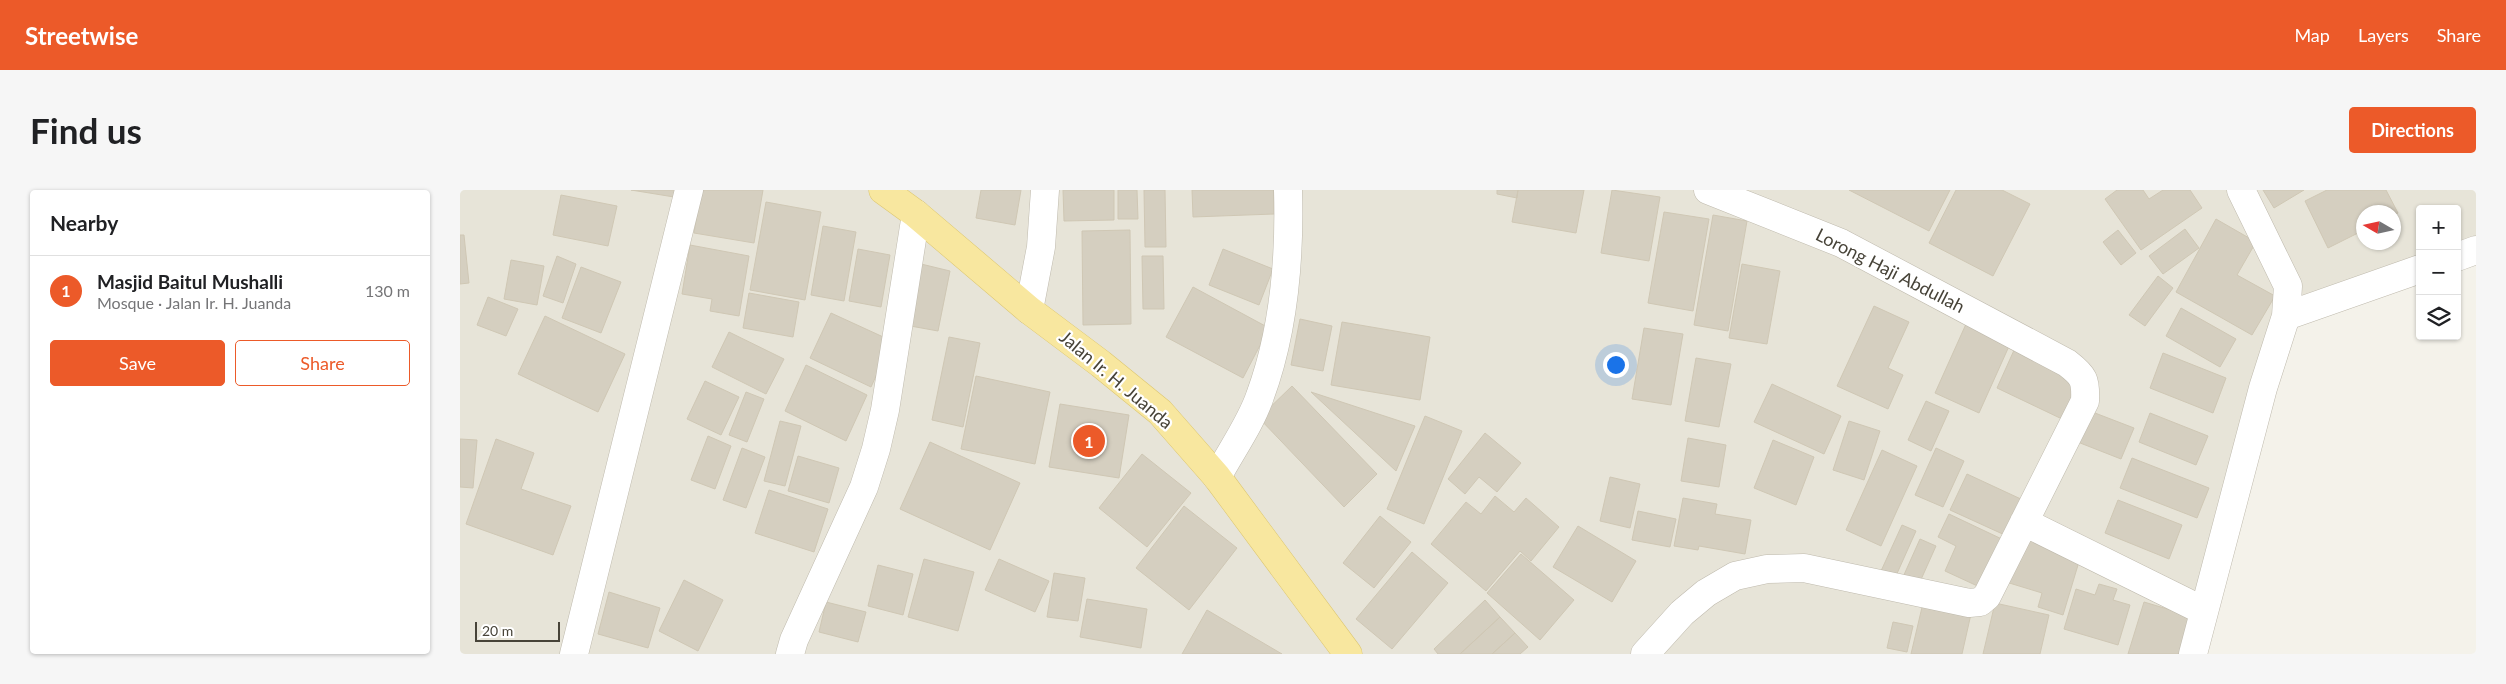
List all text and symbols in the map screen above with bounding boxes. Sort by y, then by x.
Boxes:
text: Streetwise [25,21,138,50]
text: Map [2294,24,2330,46]
text: Layers [2358,24,2409,46]
text: Share [2437,24,2481,46]
button: Directions [2349,107,2476,153]
text: Find us [30,109,142,151]
north arrow [2356,205,2401,250]
map controls [2416,205,2461,340]
button: + [2416,205,2461,250]
text: Nearby [50,210,118,235]
street label: Lorong Haji Abdullah [1812,223,1969,317]
button: − [2416,250,2461,295]
text: Masjid Baitul Mushalli [97,270,283,293]
text: 1 [61,281,71,300]
text: 130 m [365,281,410,300]
text: Mosque · Jalan Ir. H. Juanda [97,293,291,312]
button: layers [2416,295,2461,340]
street label: Jalan Ir. H. Juanda [1056,325,1178,433]
button: Save [50,340,225,386]
button: Share [235,340,410,386]
your location [1603,352,1629,378]
pin: 1 [1073,422,1105,460]
scale bar [475,619,560,642]
text: 20 m [482,622,513,639]

